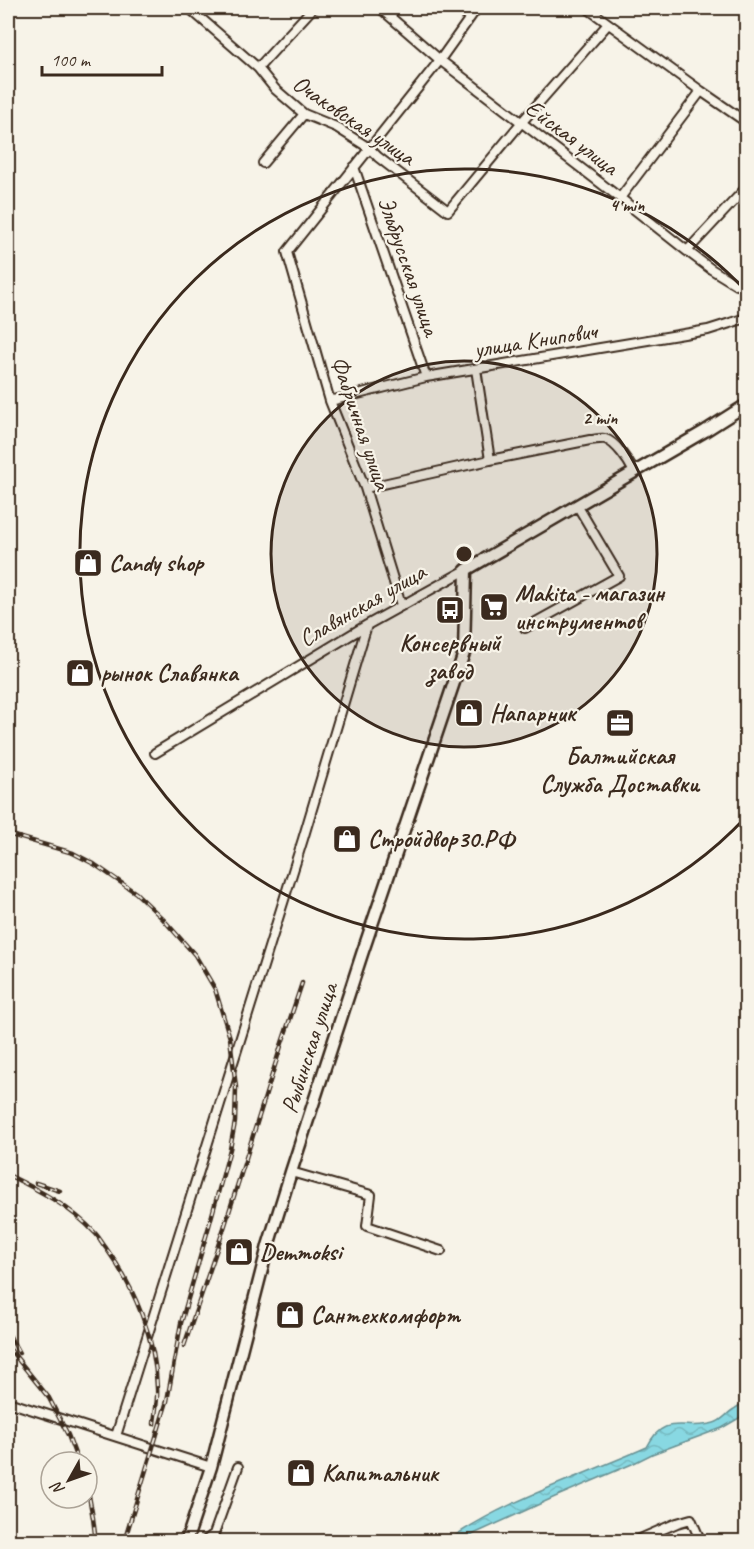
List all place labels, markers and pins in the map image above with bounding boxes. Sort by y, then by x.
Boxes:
centre of rings [454,544,474,564]
shop icon: Candy shop [72,547,104,579]
place label: Candy shop [109,548,205,578]
place label: Makita - магазин инструментов [515,578,666,636]
supermarket icon: Makita - магазин инструментов [478,591,510,623]
bus stop icon: Консервный завод [434,594,466,626]
place label: Консервный завод [400,628,502,687]
shop icon: рынок Славянка [64,657,96,689]
place label: рынок Славянка [101,658,240,688]
shop icon: Напарник [453,697,485,729]
place label: Напарник [490,698,578,728]
office icon: Балтийская Служба Доставки [604,707,636,739]
place label: Балтийская Служба Доставки [540,741,701,799]
shop icon: Стройдвор30.РФ [331,823,363,855]
place label: Стройдвор30.РФ [368,824,517,854]
shop icon: Demmoksi [223,1236,255,1268]
place label: Demmoksi [260,1237,345,1267]
shop icon: Сантехкомфорт [274,1299,306,1331]
place label: Сантехкомфорт [311,1300,461,1330]
shop icon: Капитальник [285,1457,317,1489]
place label: Капитальник [322,1458,441,1488]

